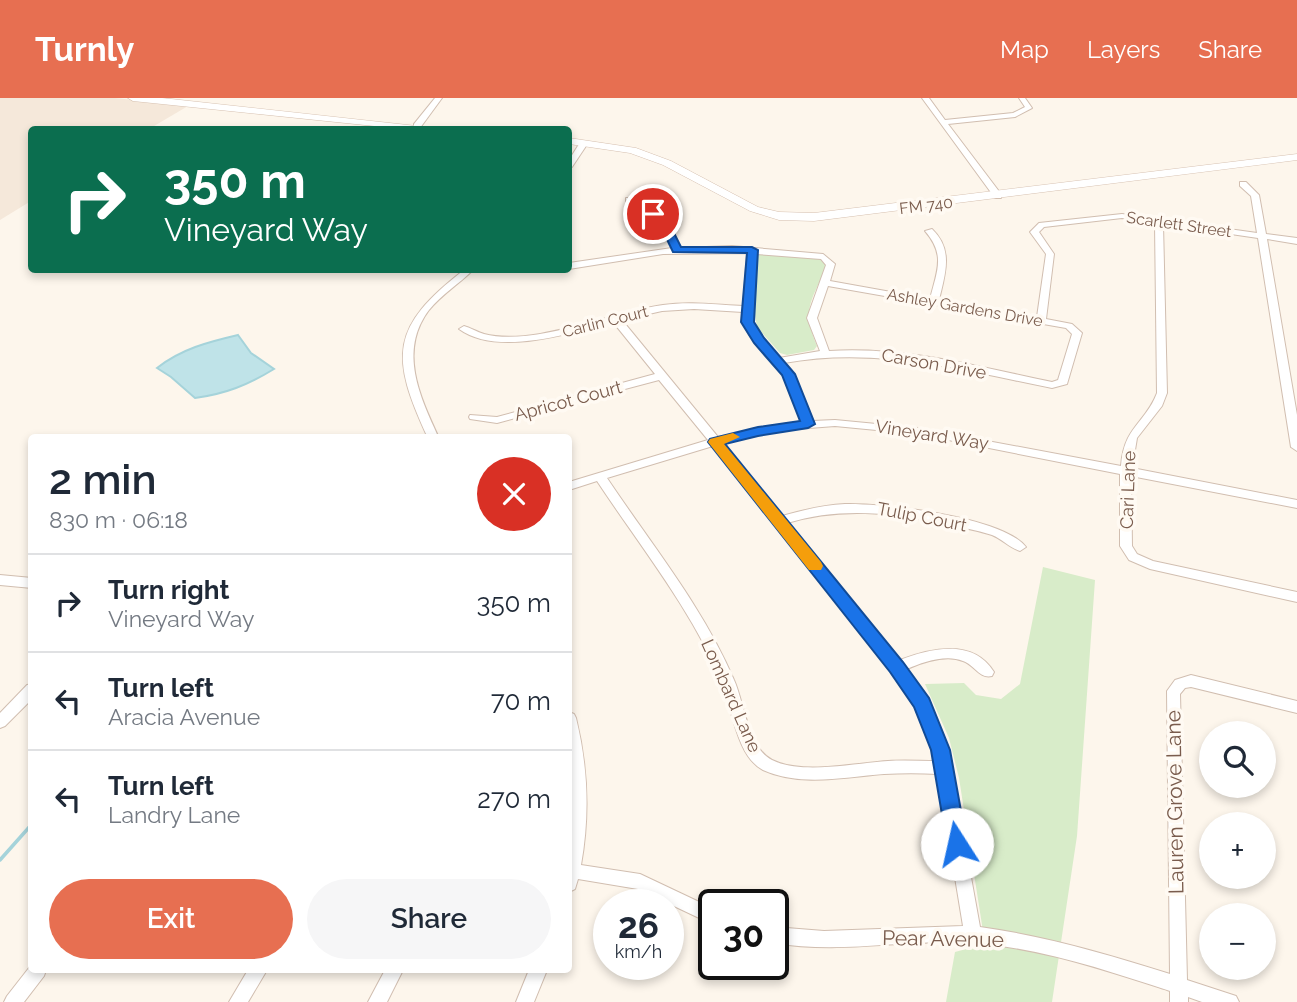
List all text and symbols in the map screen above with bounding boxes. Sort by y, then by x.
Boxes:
text: Turnly [35,30,134,69]
text: Map [1000,35,1049,64]
text: Layers [1087,35,1160,64]
text: Share [1198,35,1262,64]
text: 350 m [164,152,306,209]
icon: right [49,154,140,245]
pin [623,184,683,244]
street label: FM 740 [898,193,954,218]
icon: arrive [634,195,672,233]
street label: Scarlett Street [1125,208,1233,241]
text: Vineyard Way [164,211,368,248]
street label: Ashley Gardens Drive [886,284,1044,331]
street label: Carlin Court [560,302,651,341]
street label: Carson Drive [880,344,988,383]
street label: Apricot Court [512,376,624,425]
street label: Vineyard Way [874,415,991,454]
street label: Cari Lane [1116,450,1139,530]
text: 2 min [49,455,157,504]
button: close [477,457,551,531]
street label: Tulip Court [876,498,969,535]
text: 830 m · 06:18 [49,506,188,533]
text: Turn right [108,575,229,605]
icon: right [49,584,87,622]
text: 350 m [477,588,551,618]
text: Vineyard Way [108,605,255,632]
street label: Lombard Lane [697,636,766,756]
text: Turn left [108,673,214,703]
icon: left [49,682,87,720]
text: 70 m [491,686,551,716]
text: Aracia Avenue [108,703,260,730]
street label: Lauren Grove Lane [1160,710,1189,894]
map controls [1199,721,1276,980]
button: search [1199,721,1276,798]
text: Turn left [108,771,214,801]
icon: left [49,780,87,818]
text: 270 m [477,784,551,814]
text: Landry Lane [108,801,240,828]
position arrow [920,807,994,881]
button: + [1199,812,1276,889]
button: Exit [49,879,293,959]
button: Share [307,879,551,959]
speed limit sign: 30 [698,889,789,980]
button: − [1199,903,1276,980]
text: 26 [618,905,659,946]
street label: Pear Avenue [882,925,1004,952]
text: km/h [615,941,662,962]

